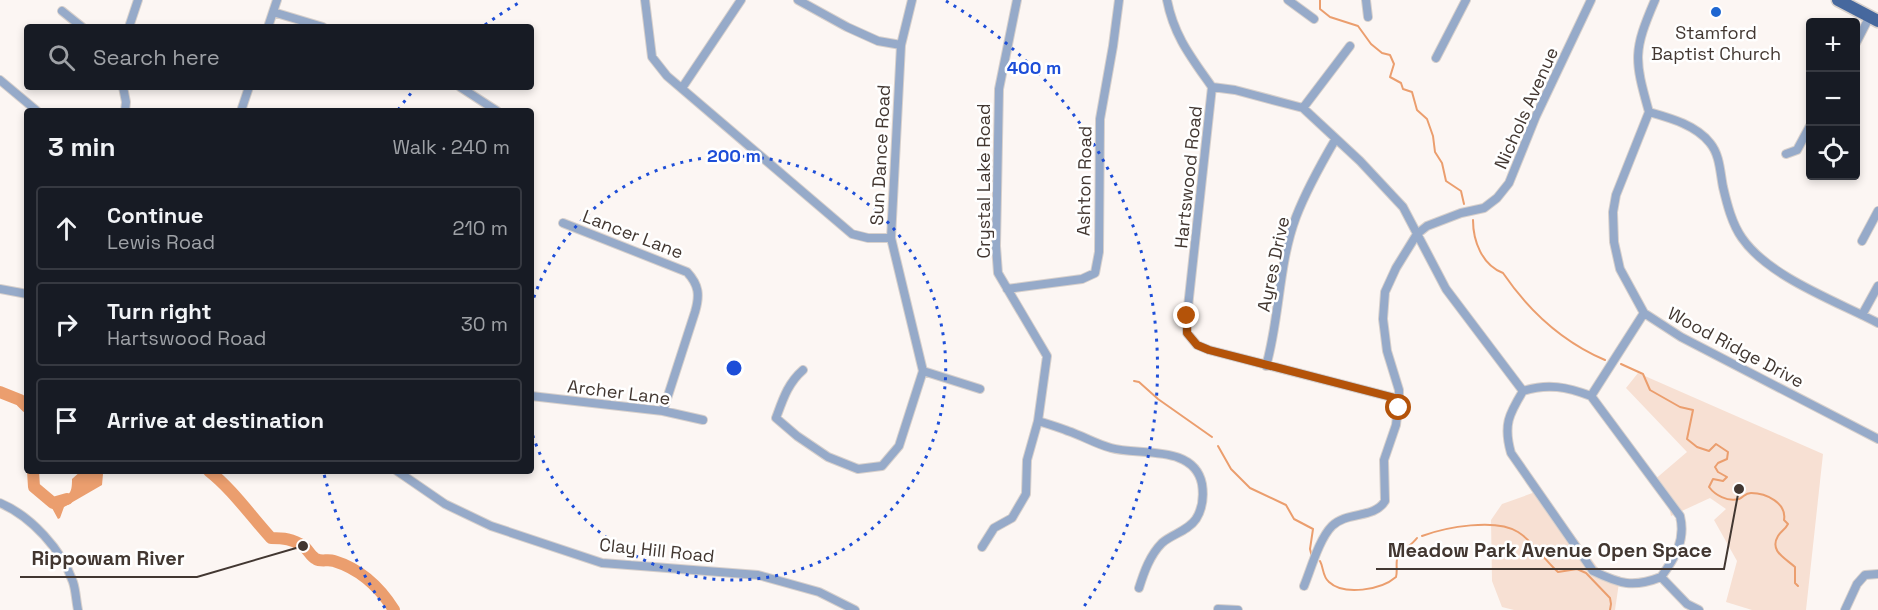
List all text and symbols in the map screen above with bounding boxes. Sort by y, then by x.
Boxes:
marker: Stamford Baptist Church [1709,5,1723,19]
map controls [1806,18,1860,180]
button: + [1806,18,1860,72]
place label: Stamford Baptist Church [1651,21,1781,65]
search box [24,24,534,90]
icon: search [45,41,78,74]
text: Search here [93,43,220,71]
street label: Nichols Avenue [1489,43,1563,173]
text: 400 m [1007,56,1061,79]
button: − [1806,72,1860,126]
street label: Sun Dance Road [865,84,895,226]
street label: Crystal Lake Road [972,103,995,259]
street label: Hartswood Road [1169,104,1207,250]
street label: Ashton Road [1072,126,1096,236]
button: locate [1806,126,1860,180]
text: 3 min [48,130,116,164]
text: Walk · 240 m [392,134,510,160]
text: 200 m [707,144,761,167]
text: Continue [107,201,203,229]
street label: Lancer Lane [579,204,687,264]
icon: ahead [50,212,83,245]
street label: Ayres Drive [1252,214,1294,314]
text: 210 m [452,215,508,241]
text: Lewis Road [107,229,215,255]
text: Turn right [107,297,212,325]
street label: Wood Ridge Drive [1664,301,1808,393]
route end [1173,302,1199,328]
icon: right [50,308,83,341]
text: 30 m [461,311,508,337]
text: Hartswood Road [107,325,266,351]
centre of rings [724,358,744,378]
street label: Archer Lane [566,374,672,410]
route start [1385,394,1411,420]
icon: arrive [50,404,83,437]
text: Arrive at destination [107,406,324,434]
callout: Meadow Park Avenue Open Space [1376,531,1724,569]
street label: Clay Hill Road [598,533,716,567]
text: Meadow Park Avenue Open Space [1388,537,1712,563]
callout: Rippowam River [20,539,197,577]
text: Rippowam River [31,545,185,571]

